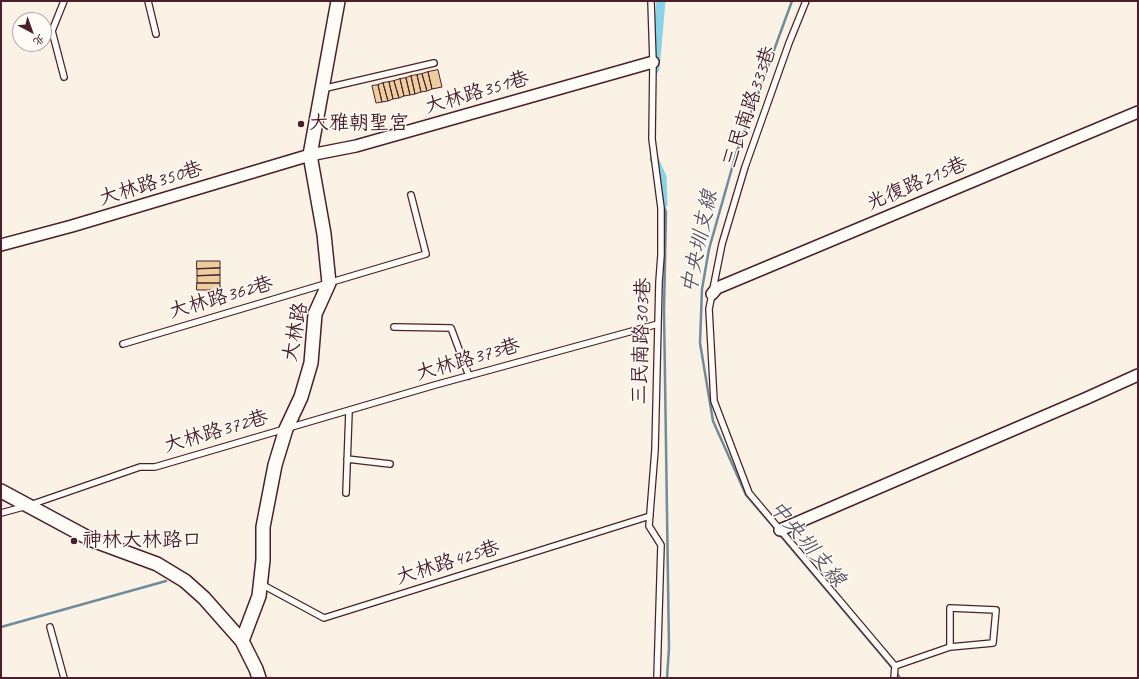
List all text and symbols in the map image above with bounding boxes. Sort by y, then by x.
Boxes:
north arrow [12,12,52,52]
text: 北 [30,31,48,49]
street label: 三民南路333巷 [718,43,782,171]
street label: 大林路351巷 [422,67,532,119]
place label: 大雅朝聖宮 [309,112,409,136]
marker: 大雅朝聖宮 [296,119,306,129]
street label: 光復路215巷 [863,152,971,216]
street label: 大林路350巷 [96,157,206,211]
water label: 中央圳支線 [677,188,723,296]
street label: 大林路362巷 [166,272,276,324]
street label: 三民南路303巷 [628,277,656,405]
street label: 大林路 [278,300,314,364]
street label: 大林路373巷 [413,334,523,386]
street label: 大林路372巷 [161,406,271,458]
water label: 中央圳支線 [764,496,850,592]
place label: 神林大林路口 [82,529,202,553]
marker: 神林大林路口 [69,536,79,546]
street label: 大林路425巷 [393,536,503,590]

